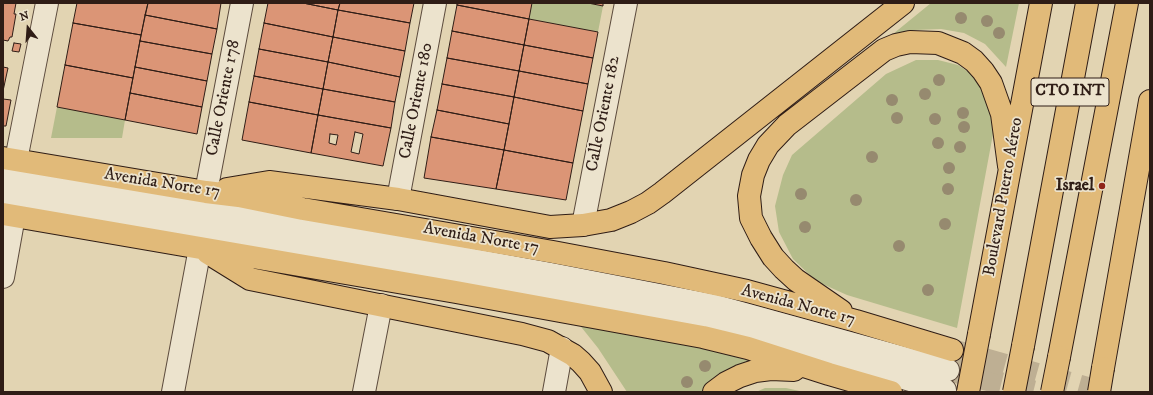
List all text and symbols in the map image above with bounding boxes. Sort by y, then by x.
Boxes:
north arrow [8,8,48,48]
text: N [18,9,31,25]
street label: Calle Oriente 178 [203,38,245,158]
street label: Calle Oriente 180 [396,41,438,161]
street label: Calle Oriente 182 [583,55,625,173]
road number: CTO INT [1031,78,1109,106]
street label: Boulevard Puerto Aéreo [980,116,1028,278]
street label: Avenida Norte 17 [103,165,221,203]
place label: Israel [1056,176,1094,196]
marker: Israel [1097,181,1107,191]
street label: Avenida Norte 17 [422,219,540,259]
street label: Avenida Norte 17 [739,281,857,331]

